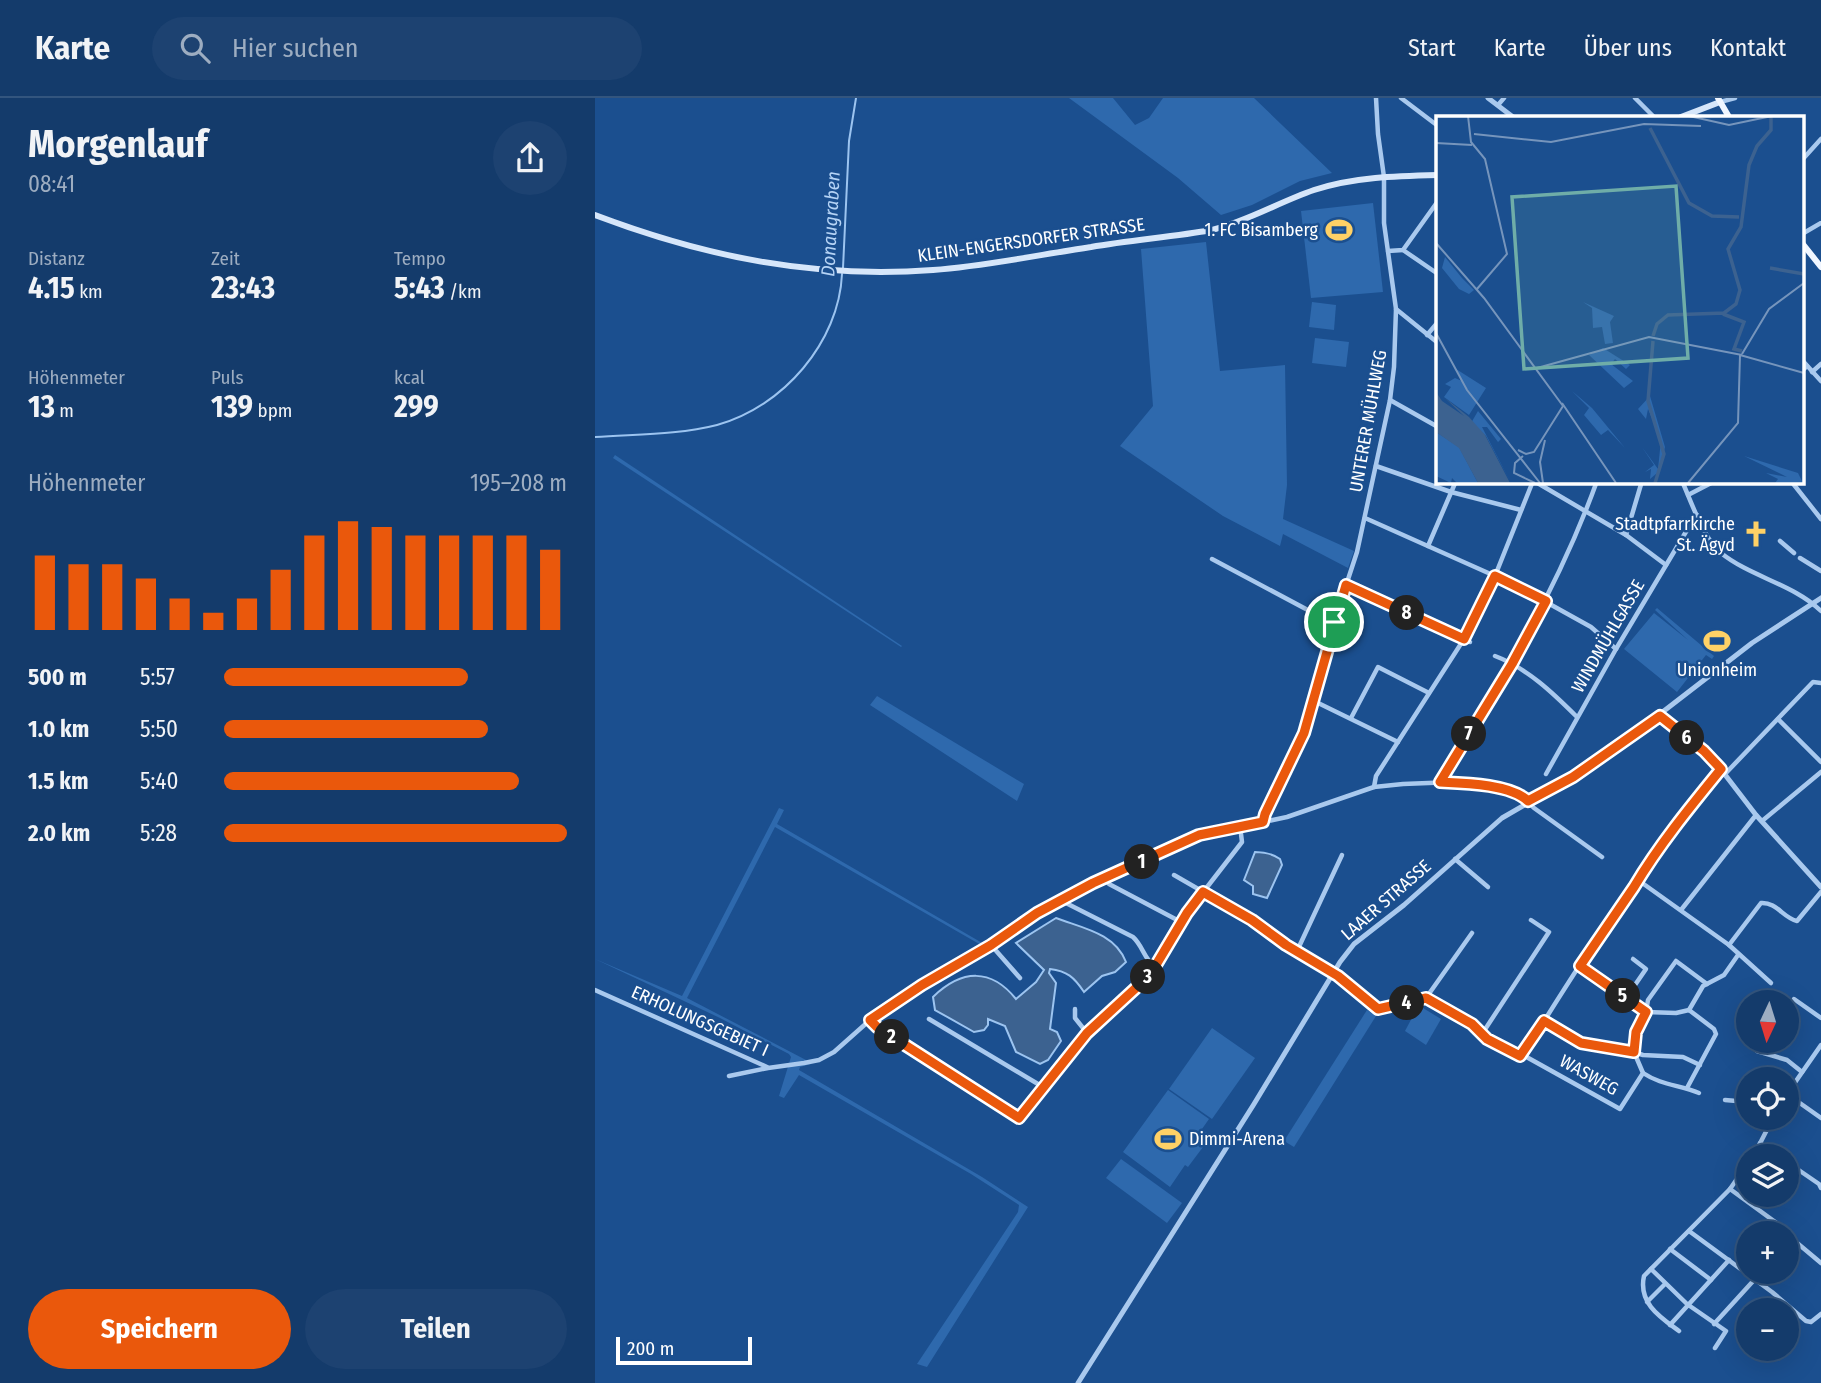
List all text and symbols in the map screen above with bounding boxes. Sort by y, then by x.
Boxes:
search box [152,17,642,80]
text: Karte [35,28,110,68]
icon: search [176,29,214,67]
text: Hier suchen [232,33,359,64]
text: Start [1408,34,1456,62]
text: Karte [1494,34,1546,62]
text: Über uns [1584,34,1672,62]
text: Kontakt [1710,34,1786,62]
inset map [1436,116,1804,483]
text: Morgenlauf [28,121,208,167]
button: share [493,121,567,195]
text: 08:41 [28,170,75,198]
water label: Donaugraben [816,171,845,277]
street label: KLEIN-ENGERSDORFER STRASSE [916,213,1146,267]
sports icon: 1. FC Bisamberg [1324,215,1354,245]
place label: 1. FC Bisamberg [1204,219,1319,241]
text: Distanz [28,247,85,270]
text: Zeit [211,247,240,270]
text: Tempo [394,247,446,270]
text: 4.15 [28,270,75,306]
text: 23:43 [211,270,275,306]
text: 5:43 [394,270,445,306]
text: km [75,280,103,303]
text: /km [445,280,482,303]
street label: UNTERER MÜHLWEG [1345,348,1391,494]
text: Höhenmeter [28,366,125,389]
text: Puls [211,366,244,389]
text: kcal [394,366,425,389]
text: 13 [28,389,55,425]
text: 139 [211,389,253,425]
text: 299 [394,389,439,425]
text: m [55,399,74,422]
text: bpm [253,399,292,422]
text: Höhenmeter [28,469,145,497]
text: 195–208 m [470,469,567,497]
place label: Stadtpfarrkirche St. Ägyd [1615,513,1735,556]
church icon: Stadtpfarrkirche St. Ägyd [1741,519,1771,549]
street label: WINDMÜHLGASSE [1567,576,1649,696]
pin [1304,592,1364,652]
pin: 8 [1389,596,1425,630]
text: 8 [1401,601,1412,624]
icon: arrive [1315,603,1353,641]
sports icon: Unionheim [1702,626,1732,656]
place label: Unionheim [1677,659,1757,681]
text: 500 m [28,663,87,691]
text: 5:57 [140,663,175,691]
text: 1.0 km [28,715,89,743]
text: 5:50 [140,715,178,743]
pin: 7 [1451,716,1487,752]
pin: 6 [1669,720,1705,756]
text: 7 [1464,722,1473,745]
text: 6 [1682,726,1691,749]
text: 1.5 km [28,767,89,795]
text: 5:40 [140,767,178,795]
text: 2.0 km [28,819,90,847]
text: 5:28 [140,819,177,847]
pin: 1 [1125,844,1159,880]
text: 1 [1137,850,1146,873]
street label: LAAER STRASSE [1337,855,1435,945]
pin: 3 [1131,960,1165,994]
text: 3 [1143,965,1152,988]
pin: 5 [1605,978,1641,1014]
street label: ERHOLUNGSGEBIET I [628,981,772,1061]
text: 5 [1618,984,1627,1007]
pin: 4 [1389,986,1425,1020]
north arrow [1736,990,1799,1054]
map controls [1736,990,1799,1361]
text: 4 [1402,991,1411,1014]
pin: 2 [875,1020,909,1054]
text: 2 [887,1025,896,1048]
street label: WASWEG [1556,1050,1622,1100]
button: locate [1736,1067,1799,1130]
sports icon: Dimmi-Arena [1153,1124,1183,1154]
place label: Dimmi-Arena [1189,1128,1285,1150]
button: layers [1736,1144,1799,1207]
button: + [1736,1221,1799,1284]
button: Speichern [28,1289,291,1369]
button: Teilen [305,1289,567,1369]
button: − [1736,1298,1799,1361]
scale bar [616,1334,753,1366]
text: 200 m [627,1337,674,1360]

